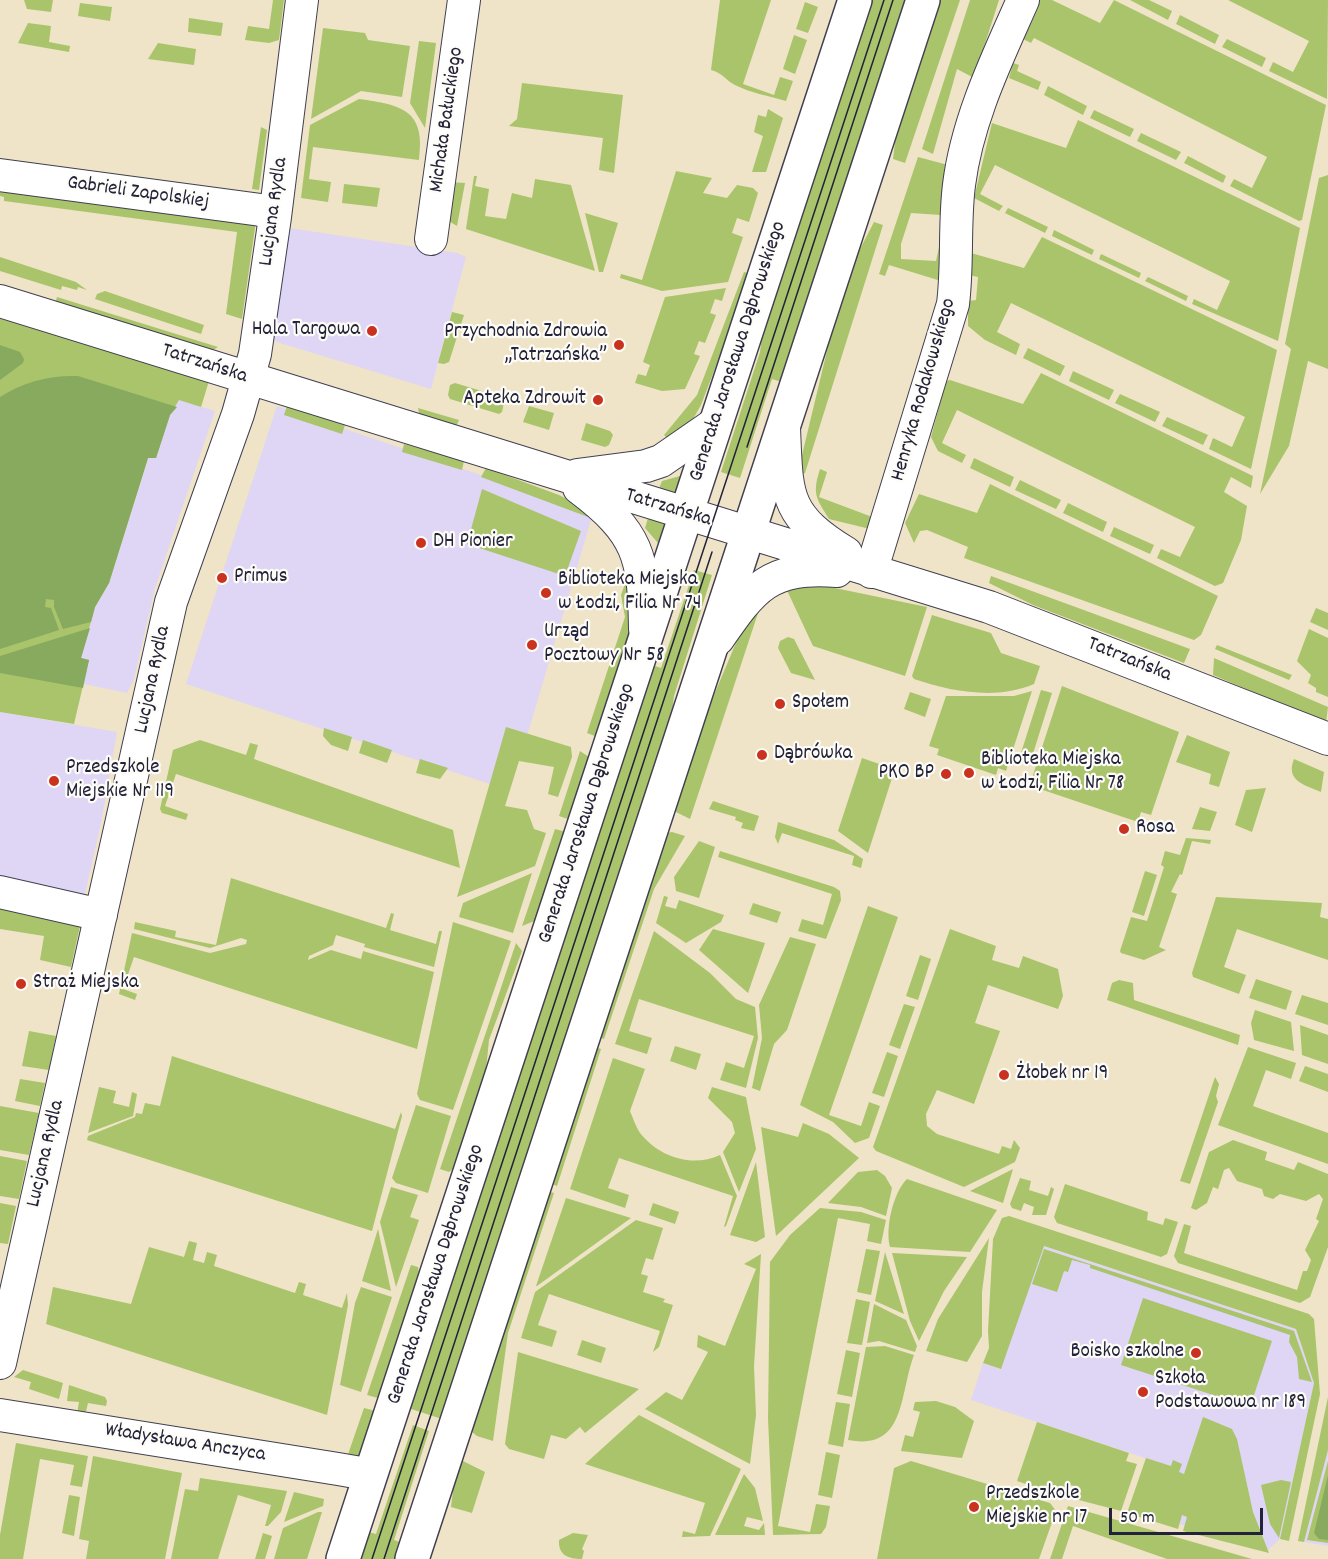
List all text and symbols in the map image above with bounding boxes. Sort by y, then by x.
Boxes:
street label: Michała Bałuckiego [425,46,471,194]
street label: Lucjana Rydla [255,156,295,268]
street label: Gabrieli Zapolskiej [65,172,211,216]
street label: Generała Jarosława Dąbrowskiego [685,219,793,485]
street label: Henryka Rodakowskiego [887,296,963,484]
place label: Hala Targowa [252,318,360,344]
place label: Przychodnia Zdrowia „Tatrzańska” [444,320,607,370]
marker: Hala Targowa [365,324,379,338]
marker: Przychodnia Zdrowia „Tatrzańska” [612,338,626,352]
street label: Tatrzańska [158,339,250,391]
place label: Apteka Zdrowit [463,387,586,413]
marker: Apteka Zdrowit [591,393,605,407]
street label: Tatrzańska [622,484,714,534]
place label: DH Pionier [433,530,513,556]
marker: DH Pionier [414,536,428,550]
place label: Primus [234,565,287,591]
place label: Biblioteka Miejska w Łodzi, Filia Nr 74 [558,568,701,618]
marker: Primus [215,571,229,585]
marker: Biblioteka Miejska w Łodzi, Filia Nr 74 [539,586,553,600]
place label: Urząd Pocztowy Nr 58 [544,620,664,670]
street label: Lucjana Rydla [130,624,178,736]
street label: Tatrzańska [1083,633,1175,689]
marker: Urząd Pocztowy Nr 58 [525,638,539,652]
street label: Generała Jarosława Dąbrowskiego [534,681,642,947]
place label: Społem [792,691,849,717]
marker: Społem [773,697,787,711]
place label: Dąbrówka [774,742,852,768]
marker: Dąbrówka [755,748,769,762]
place label: Biblioteka Miejska w Łodzi, Filia Nr 78 [981,748,1124,798]
place label: Przedszkole Miejskie Nr 119 [66,756,174,806]
place label: PKO BP [878,761,934,787]
marker: Biblioteka Miejska w Łodzi, Filia Nr 78 [962,766,976,780]
marker: PKO BP [939,767,953,781]
marker: Przedszkole Miejskie Nr 119 [47,774,61,788]
place label: Rosa [1136,816,1174,842]
marker: Rosa [1117,822,1131,836]
place label: Straż Miejska [33,971,139,997]
marker: Straż Miejska [14,977,28,991]
place label: Żłobek nr 19 [1016,1062,1108,1088]
marker: Żłobek nr 19 [997,1068,1011,1082]
street label: Lucjana Rydla [22,1098,72,1210]
street label: Generała Jarosława Dąbrowskiego [383,1142,491,1408]
place label: Boisko szkolne [1071,1340,1184,1366]
marker: Boisko szkolne [1189,1346,1203,1360]
place label: Szkoła Podstawowa nr 189 [1155,1367,1306,1417]
marker: Szkoła Podstawowa nr 189 [1136,1385,1150,1399]
street label: Władysława Anczyca [103,1419,267,1469]
place label: Przedszkole Miejskie nr 17 [986,1482,1087,1532]
scale bar [1112,1496,1266,1534]
marker: Przedszkole Miejskie nr 17 [967,1500,981,1514]
text: 50 m [1120,1506,1155,1531]

